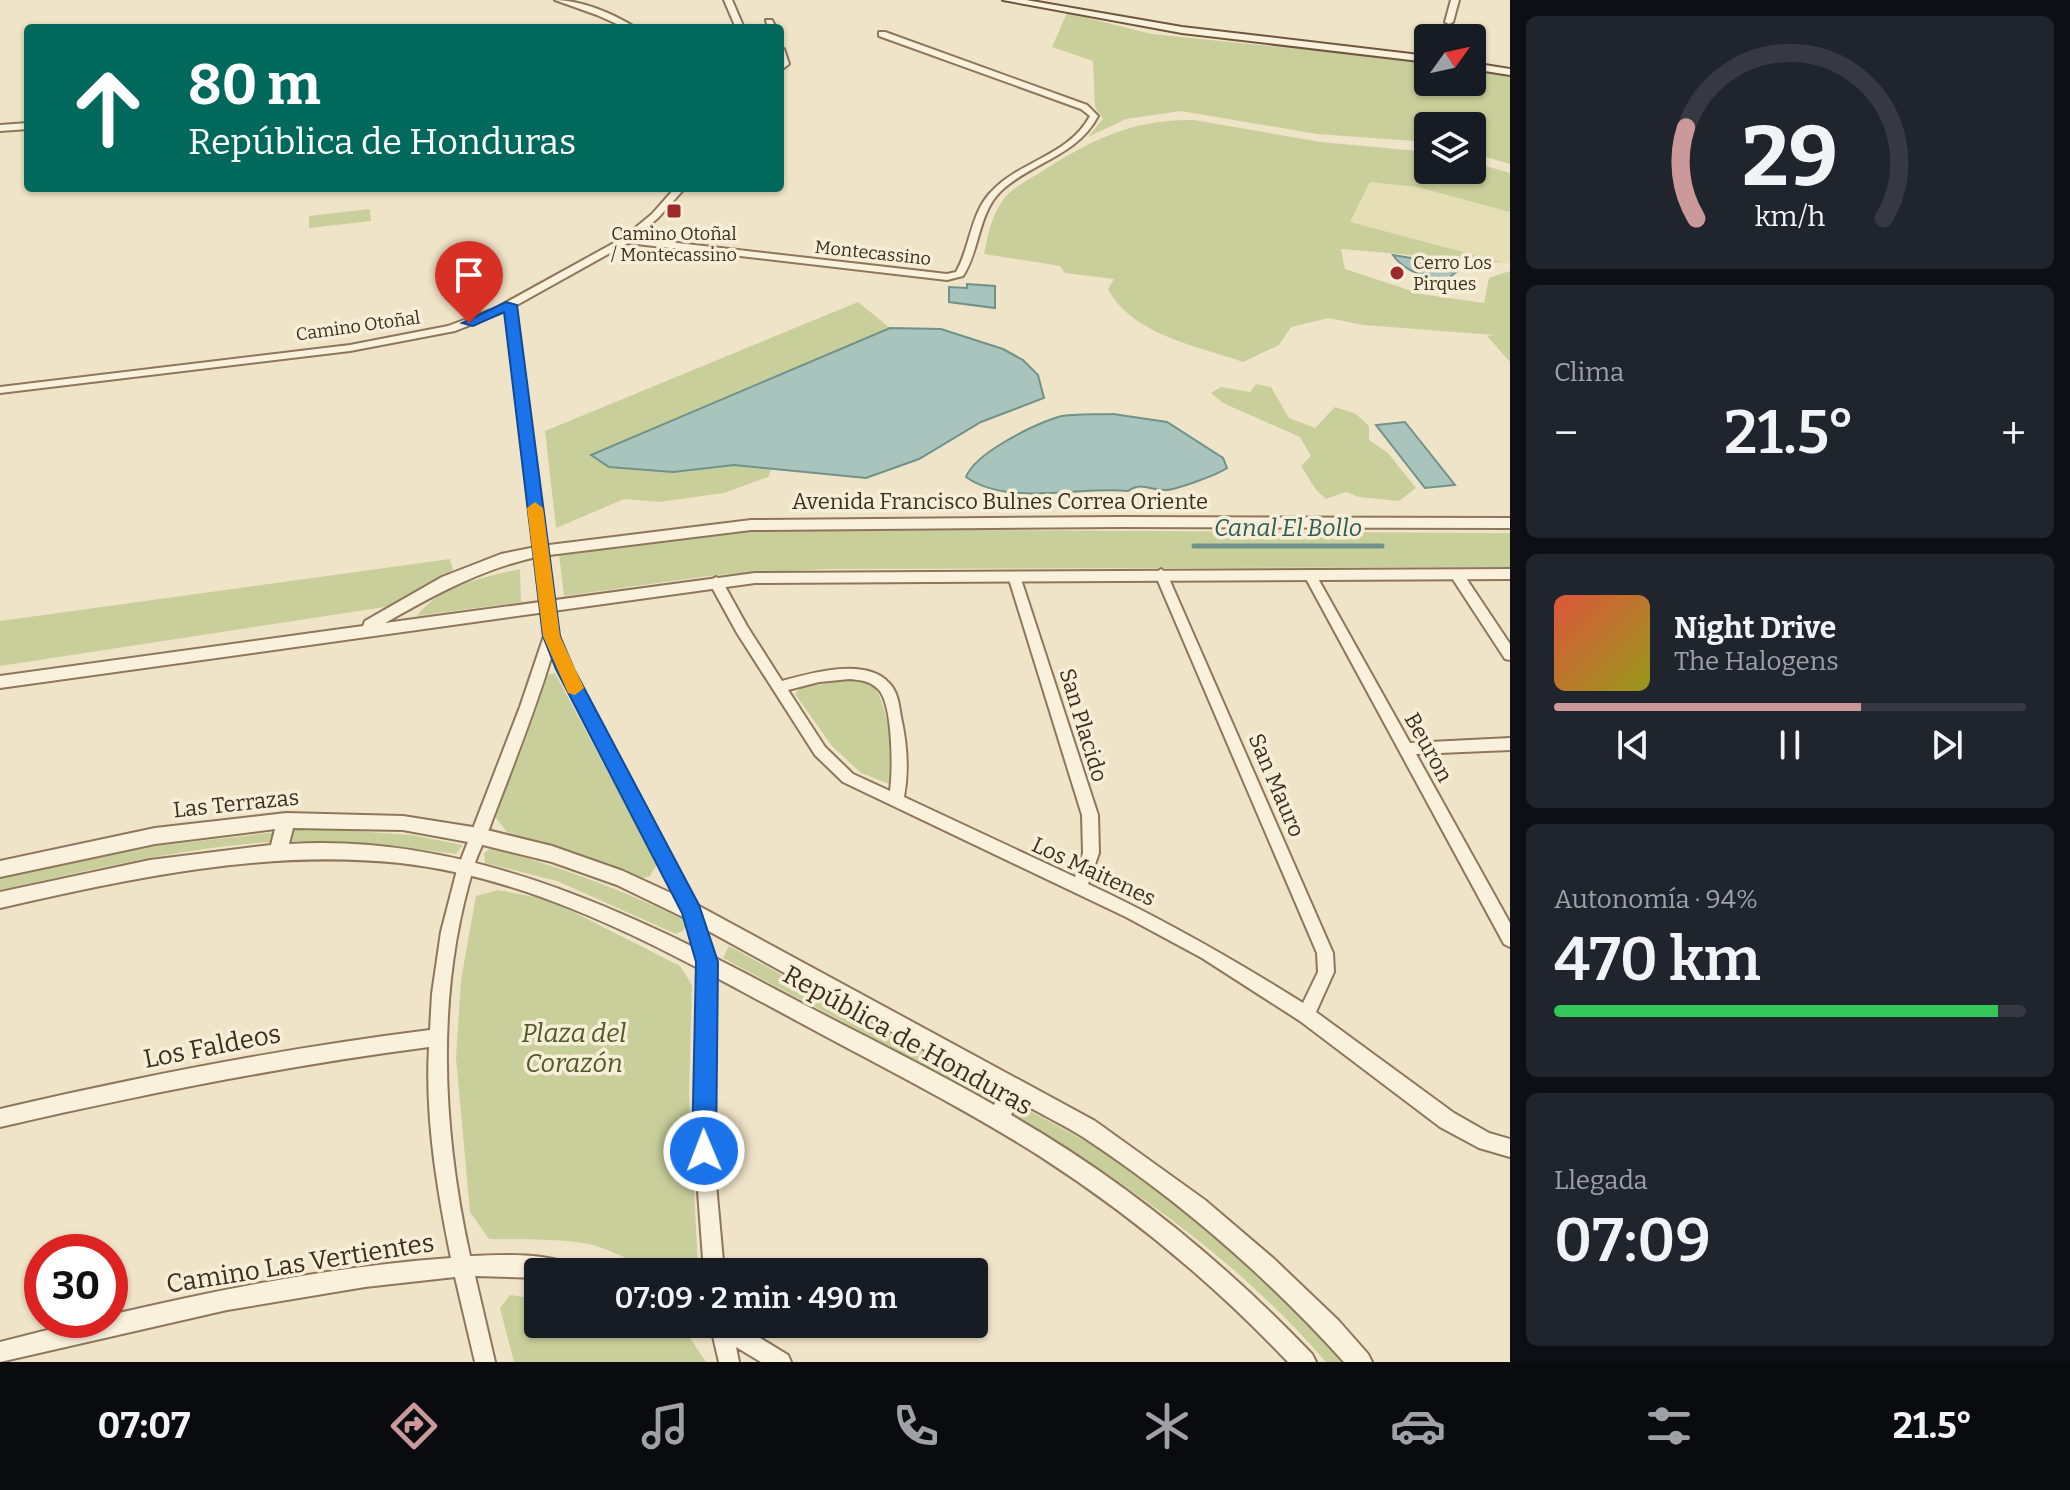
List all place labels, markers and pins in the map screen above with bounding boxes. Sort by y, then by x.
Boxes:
marker: Camino Otoñal / Montecassino [665,202,683,220]
place label: Camino Otoñal / Montecassino [611,223,737,266]
pin [435,241,503,323]
place label: Cerro Los Pirques [1413,252,1492,295]
marker: Cerro Los Pirques [1388,264,1406,282]

